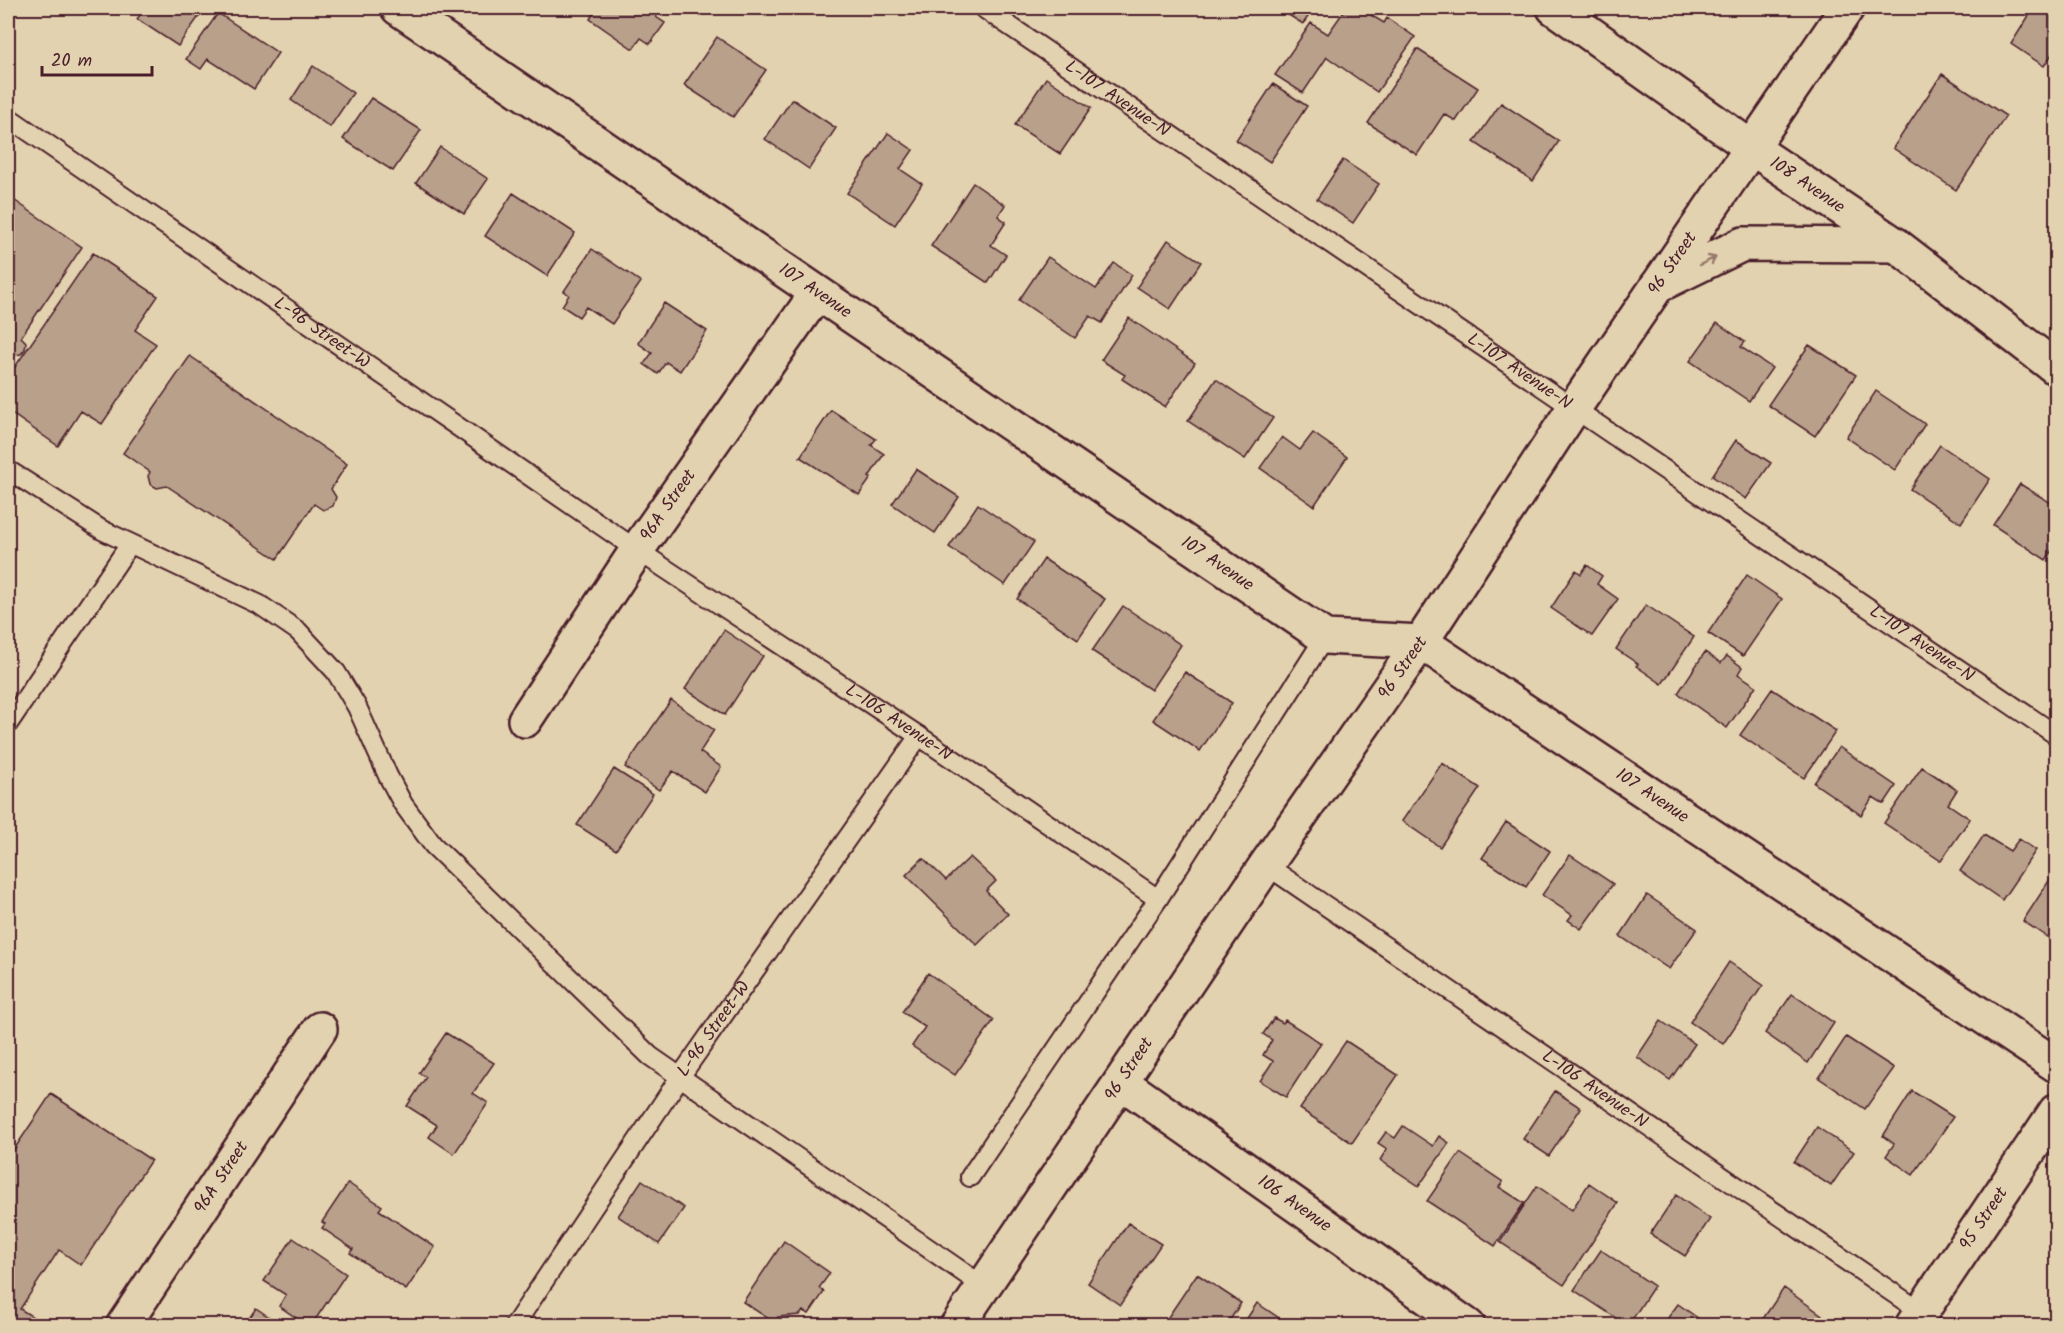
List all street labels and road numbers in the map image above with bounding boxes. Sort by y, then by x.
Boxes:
street label: L-107 Avenue-N [1059,53,1176,145]
street label: 108 Avenue [1763,149,1851,221]
street label: 96 Street [1640,225,1705,301]
street label: 107 Avenue [772,256,858,326]
street label: L-96 Street-W [267,289,376,377]
street label: L-107 Avenue-N [1461,325,1578,418]
street label: 96A Street [633,462,704,548]
street label: 107 Avenue [1175,528,1260,599]
street label: L-107 Avenue-N [1863,598,1980,690]
street label: 96 Street [1371,630,1436,706]
street label: L-106 Avenue-N [839,676,958,769]
street label: 107 Avenue [1609,761,1695,831]
street label: L-96 Street-W [670,975,758,1083]
street label: 96 Street [1097,1031,1162,1107]
street label: L-106 Avenue-N [1536,1043,1654,1136]
street label: 96A Street [186,1134,257,1220]
street label: 106 Avenue [1251,1168,1338,1240]
street label: 95 Street [1952,1180,2016,1257]

